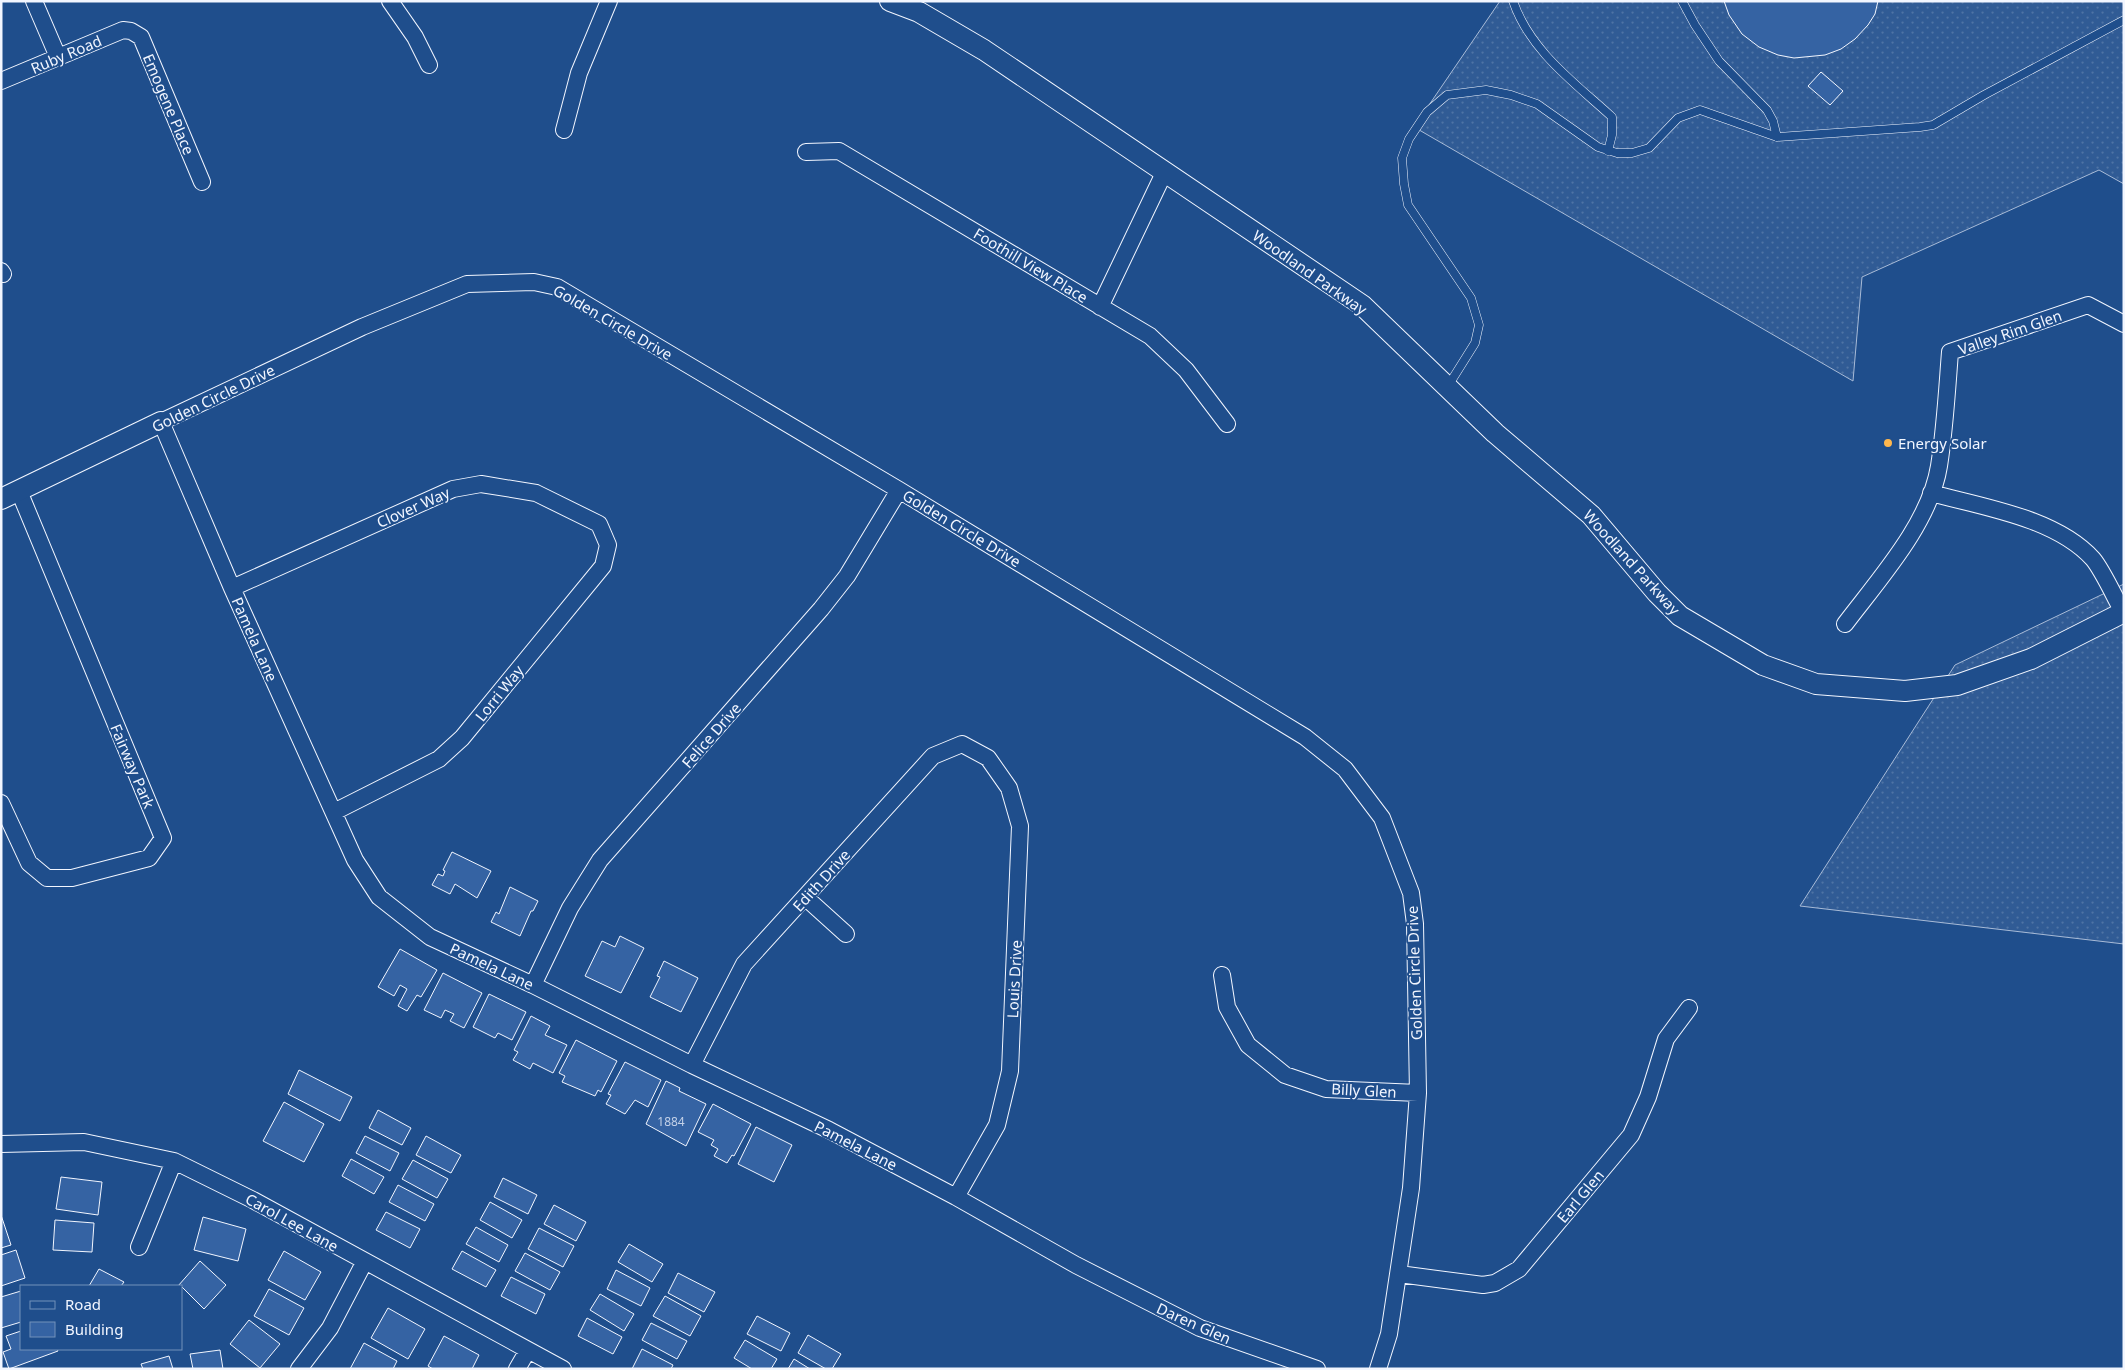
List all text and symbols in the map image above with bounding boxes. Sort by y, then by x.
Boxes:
street label: Ruby Road [28,30,104,78]
street label: Emogene Place [139,50,199,158]
street label: Foothill View Place [970,223,1092,307]
street label: Woodland Parkway [1249,225,1371,319]
street label: Golden Circle Drive [550,280,676,364]
street label: Valley Rim Glen [1956,305,2064,359]
street label: Golden Circle Drive [148,360,278,436]
place label: Energy Solar [1898,433,1987,453]
marker: Energy Solar [1882,437,1894,449]
street label: Clover Way [373,482,453,532]
street label: Golden Circle Drive [899,485,1025,571]
street label: Woodland Parkway [1579,505,1685,619]
street label: Pamela Lane [228,594,282,684]
street label: Lorri Way [470,660,528,725]
street label: Felice Drive [677,698,745,772]
street label: Fairway Park [106,721,160,811]
street label: Edith Drive [788,845,854,915]
street label: Golden Circle Drive [1402,905,1426,1041]
street label: Pamela Lane [447,938,537,994]
street label: Louis Drive [1002,939,1026,1019]
street label: Billy Glen [1331,1078,1397,1102]
house number: 1884 [657,1113,685,1130]
street label: Pamela Lane [811,1116,901,1174]
street label: Earl Glen [1552,1165,1608,1227]
street label: Carol Lee Lane [242,1188,342,1256]
legend [20,1285,182,1350]
text: Road [65,1294,101,1314]
street label: Daren Glen [1154,1298,1234,1348]
text: Building [65,1319,123,1339]

